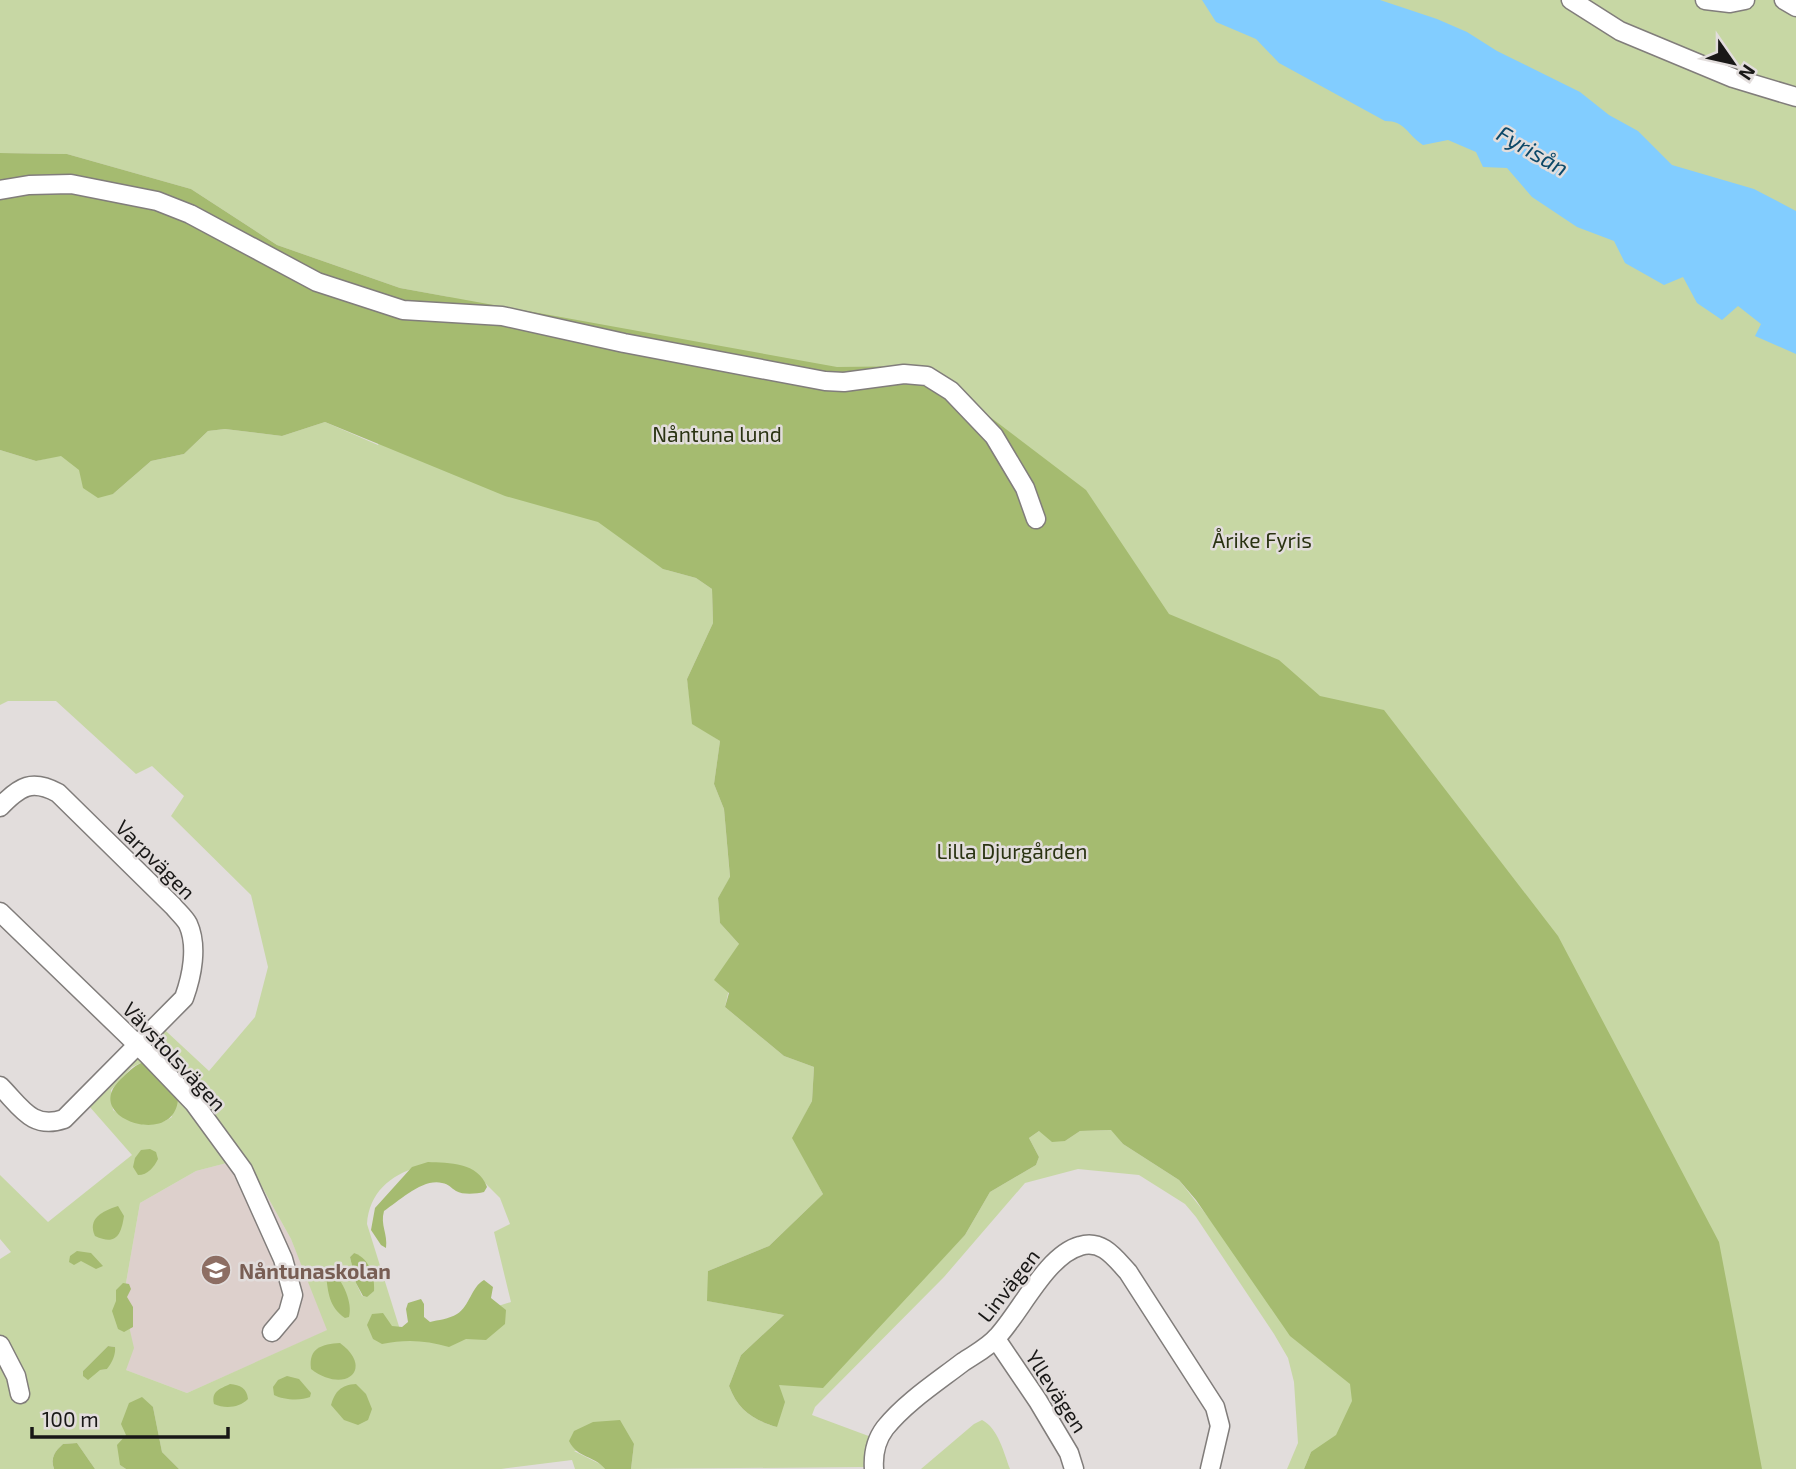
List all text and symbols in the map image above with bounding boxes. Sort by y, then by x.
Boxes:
north arrow [1698,28,1768,98]
text: N [1734,61,1761,85]
water label: Fyrisån [1492,118,1574,182]
park label: Nåntuna lund [652,421,782,446]
park label: Årike Fyris [1212,527,1312,552]
street label: Varpvägen [111,814,201,904]
park label: Lilla Djurgården [936,838,1088,864]
street label: Vävstolsvägen [118,996,232,1116]
street label: Linvägen [972,1243,1044,1327]
school or university icon: Nåntunaskolan [199,1253,233,1287]
place label: Nåntunaskolan [239,1258,391,1283]
street label: Yllevägen [1021,1345,1093,1437]
scale bar [32,1396,228,1440]
text: 100 m [42,1406,99,1431]

